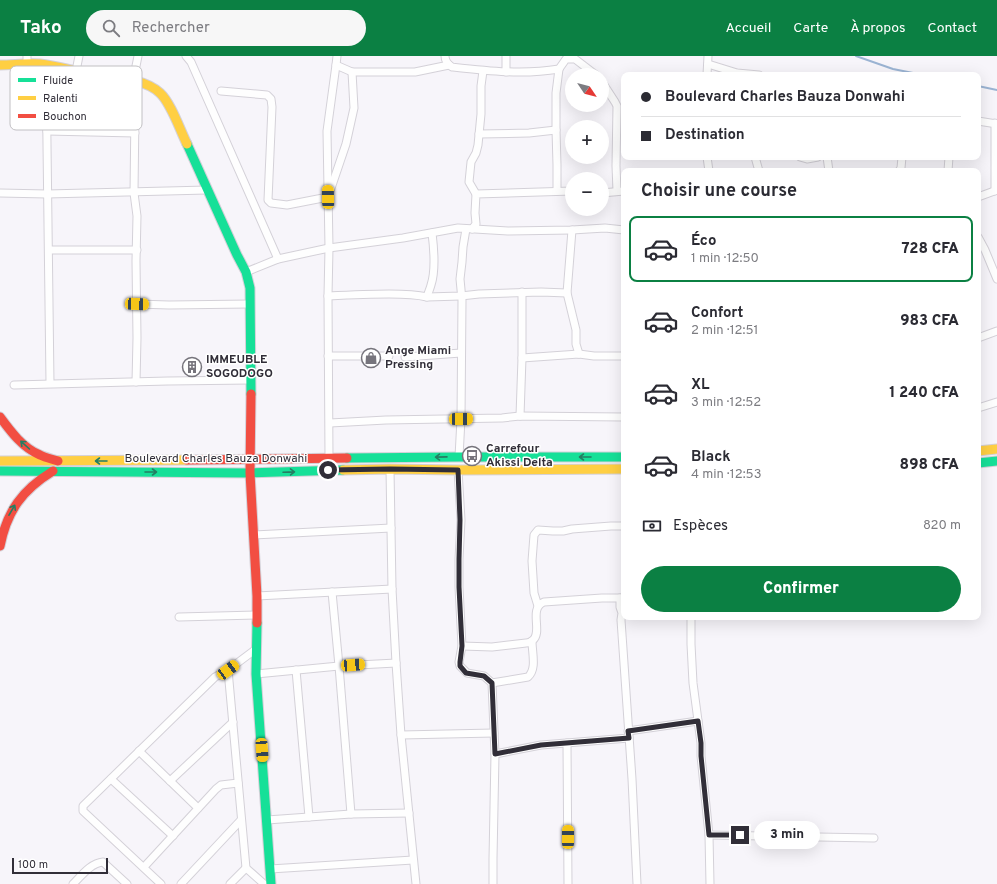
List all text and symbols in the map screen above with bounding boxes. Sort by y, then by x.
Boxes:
search box [86,10,366,46]
text: Tako [20,16,62,40]
icon: search [100,17,122,39]
text: Rechercher [132,19,210,38]
text: Accueil [725,20,771,37]
text: Carte [793,20,828,37]
text: À propos [850,20,906,37]
text: Contact [928,20,977,37]
legend [10,66,142,130]
north arrow [565,68,609,112]
map controls [565,68,609,216]
text: Fluide [43,74,73,88]
text: Boulevard Charles Bauza Donwahi [665,88,905,107]
text: Ralenti [43,92,78,106]
text: Bouchon [43,110,87,124]
button: + [565,120,609,164]
text: Destination [665,126,745,145]
button: − [565,172,609,216]
text: Choisir une course [641,180,797,203]
car [322,185,334,209]
icon: car [643,231,679,267]
text: Éco [691,232,716,251]
text: 728 CFA [901,240,959,259]
text: 1 min · 12:50 [691,251,759,267]
car [125,298,149,310]
icon: car [643,303,679,339]
text: Confort [691,304,743,323]
text: 983 CFA [900,312,959,331]
text: 2 min · 12:51 [691,323,758,339]
place label: Ange Miami Pressing [385,343,451,373]
shop icon: Ange Miami Pressing [360,347,382,369]
place label: IMMEUBLE SOGODOGO [206,352,273,382]
building icon: IMMEUBLE SOGODOGO [181,356,203,378]
icon: car [643,375,679,411]
text: XL [691,376,709,395]
text: 1 240 CFA [889,384,959,403]
text: 3 min · 12:52 [691,395,761,411]
car [449,413,473,425]
one-way arrow [20,441,30,450]
place label: Carrefour Akissi Delta [486,441,553,471]
bus stop icon: Carrefour Akissi Delta [461,445,483,467]
icon: car [643,447,679,483]
text: Black [691,448,731,467]
street label: Boulevard Charles Bauza Donwahi [125,451,307,467]
one-way arrow [435,453,448,461]
one-way arrow [579,453,592,461]
text: 898 CFA [900,456,959,475]
one-way arrow [95,457,108,465]
route start [319,461,337,479]
text: 4 min · 12:53 [691,467,762,483]
one-way arrow [144,468,157,476]
one-way arrow [282,468,295,475]
one-way arrow [9,504,17,516]
icon: cash [641,515,663,537]
text: Espèces [673,517,728,536]
text: 820 m [923,518,961,534]
button: Confirmer [641,566,961,612]
car [215,658,241,682]
car [341,658,365,672]
car [255,738,269,762]
callout: 3 min [754,821,820,849]
car [562,825,574,849]
route end [731,826,749,844]
text: 3 min [770,827,804,843]
scale bar [12,856,108,875]
text: 100 m [18,858,48,872]

